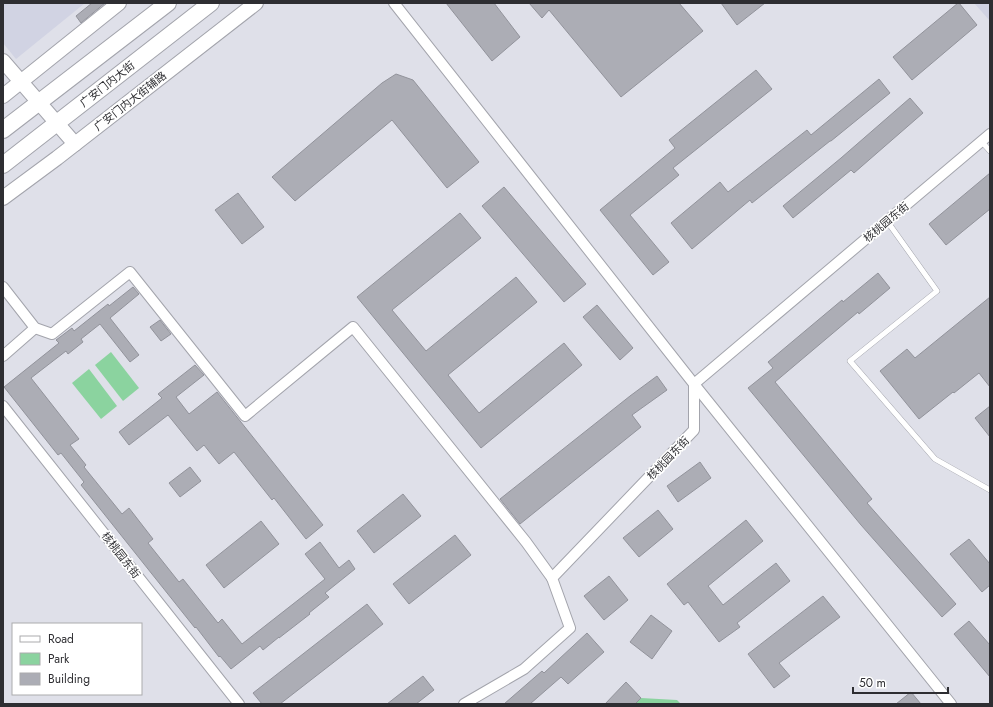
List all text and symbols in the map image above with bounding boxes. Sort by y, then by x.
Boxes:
street label: 广安门内大街 [76,57,138,111]
street label: 广安门内大街辅路 [90,68,170,134]
street label: 核桃园东街 [860,198,912,246]
street label: 核桃园东街 [643,433,693,483]
street label: 核桃园东街 [98,528,144,582]
legend [12,623,142,695]
text: Road [48,630,74,648]
text: Park [48,650,70,668]
scale bar [853,669,948,695]
text: Building [48,670,90,688]
text: 50 m [859,674,886,692]

